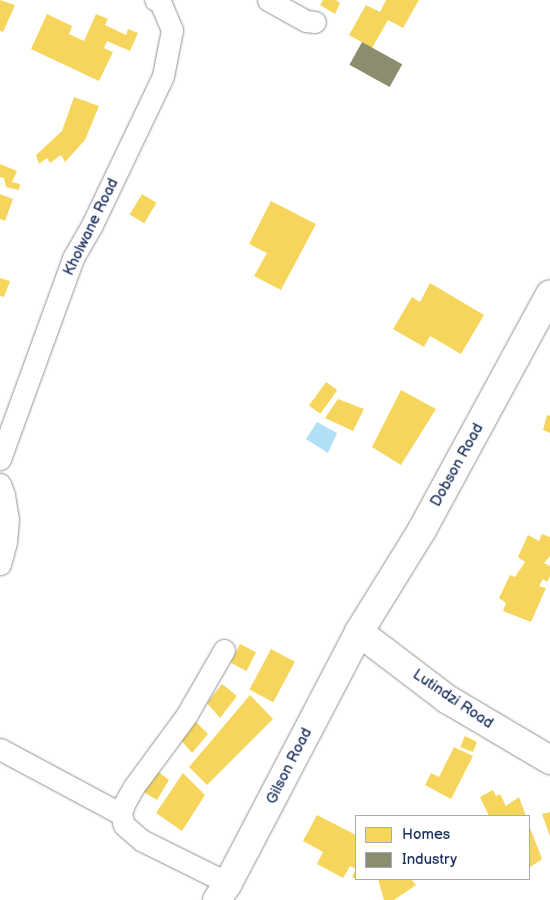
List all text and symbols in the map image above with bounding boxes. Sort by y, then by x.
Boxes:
street label: Kholwane Road [60,175,122,279]
street label: Dobson Road [427,420,487,510]
street label: Lutindzi Road [409,665,497,733]
street label: Gilson Road [262,725,316,807]
legend [355,815,530,880]
text: Homes [402,825,450,844]
text: Industry [402,850,457,869]

